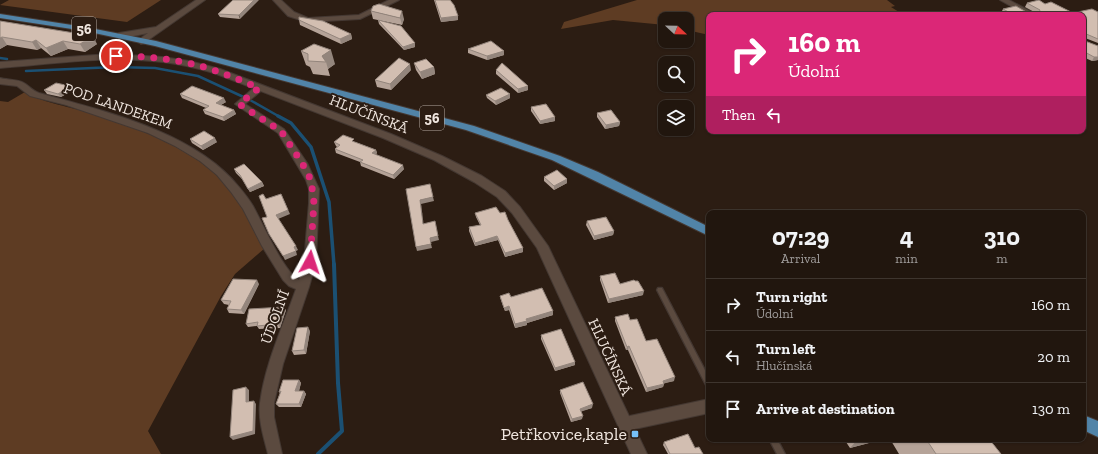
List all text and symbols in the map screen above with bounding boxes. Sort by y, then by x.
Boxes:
north arrow [658,12,694,48]
map controls [658,12,694,136]
road number: 56 [72,17,96,41]
text: 160 m [788,26,860,59]
icon: right [722,28,774,80]
pin [99,39,133,73]
icon: arrive [105,45,127,67]
button: search [658,56,694,92]
text: Údolní [788,60,840,82]
street label: POD LANDEKEM [62,79,174,133]
street label: HLUČÍNSKÁ [327,91,411,137]
button: layers [658,100,694,136]
icon: left [763,104,785,126]
road number: 56 [420,106,444,130]
text: Then [722,106,755,124]
text: 07:29 [772,222,829,251]
text: 4 [900,222,913,251]
text: 310 [984,222,1020,251]
position arrow [289,241,331,283]
text: Arrival [781,251,820,266]
text: min [895,251,918,266]
text: m [996,251,1007,266]
street label: ÚDOLNÍ [257,287,293,346]
text: Turn right [756,288,827,306]
icon: right [722,294,744,316]
text: 160 m [1031,296,1070,314]
text: Údolní [756,306,793,321]
street label: HLUČÍNSKÁ [584,316,636,399]
text: Turn left [756,340,816,358]
icon: left [722,346,744,368]
text: 20 m [1037,348,1070,366]
text: Hlučínská [756,358,812,373]
icon: arrive [722,398,744,420]
text: Arrive at destination [756,400,895,418]
text: 130 m [1032,400,1070,418]
place label: Petřkovice,kaple [501,423,627,445]
marker: Petřkovice,kaple [630,429,640,439]

